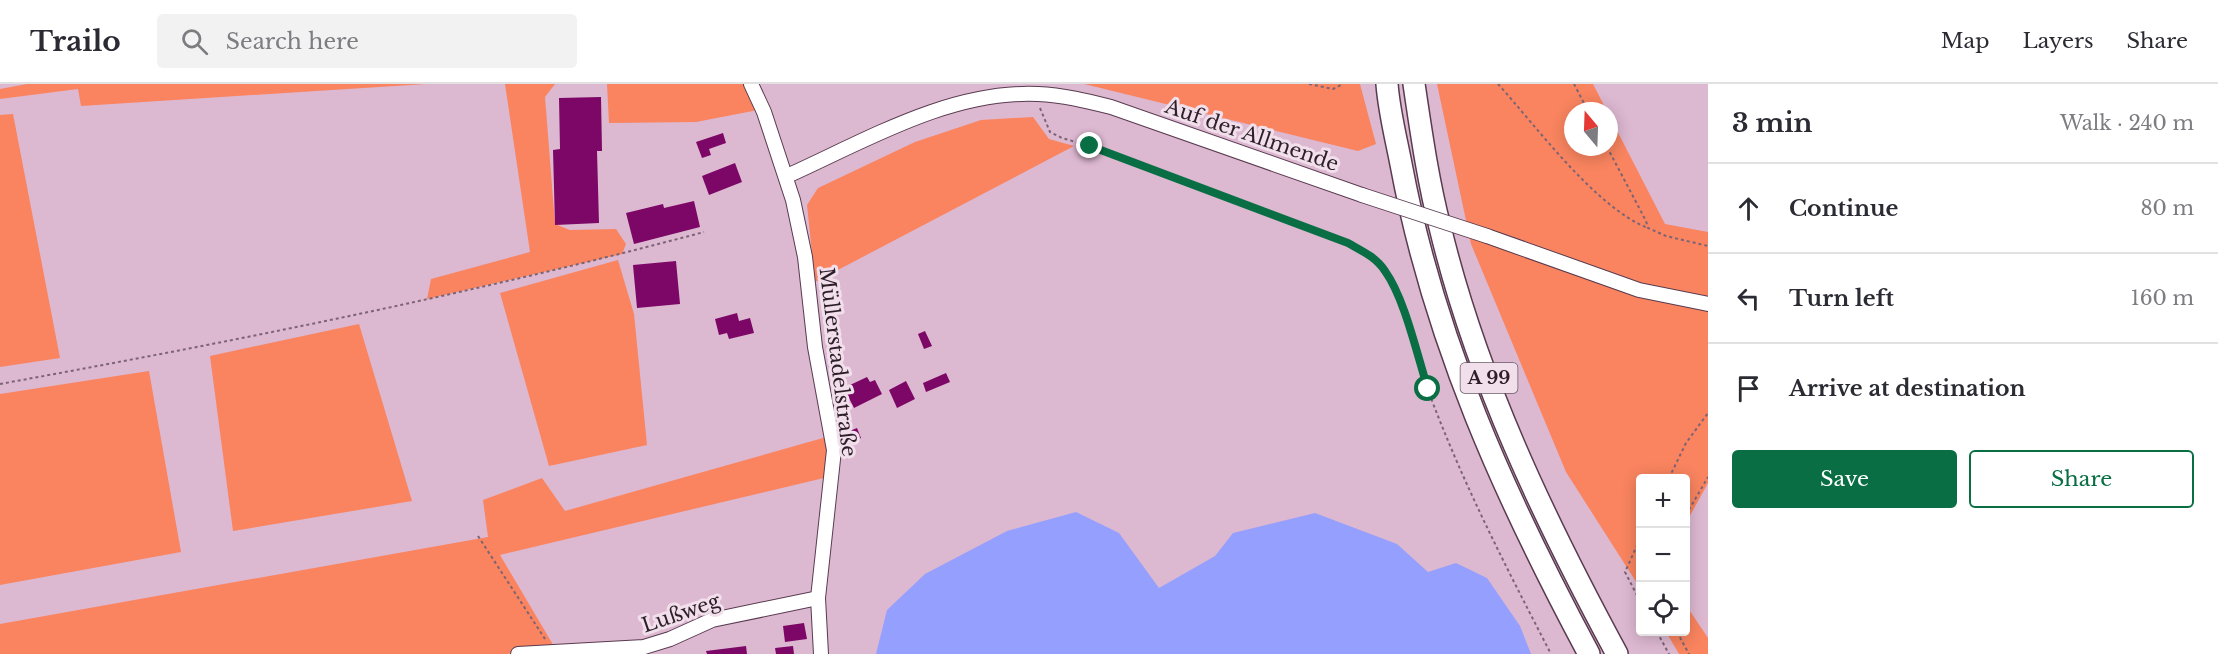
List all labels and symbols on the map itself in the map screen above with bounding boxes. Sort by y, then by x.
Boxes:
street label: Auf der Allmende [1161,94,1342,176]
north arrow [1564,102,1618,156]
route end [1076,132,1102,158]
street label: Müllerstadelstraße [814,266,862,458]
road number: A 99 [1460,363,1518,393]
route start [1414,375,1440,401]
street label: Lußweg [639,588,724,638]

